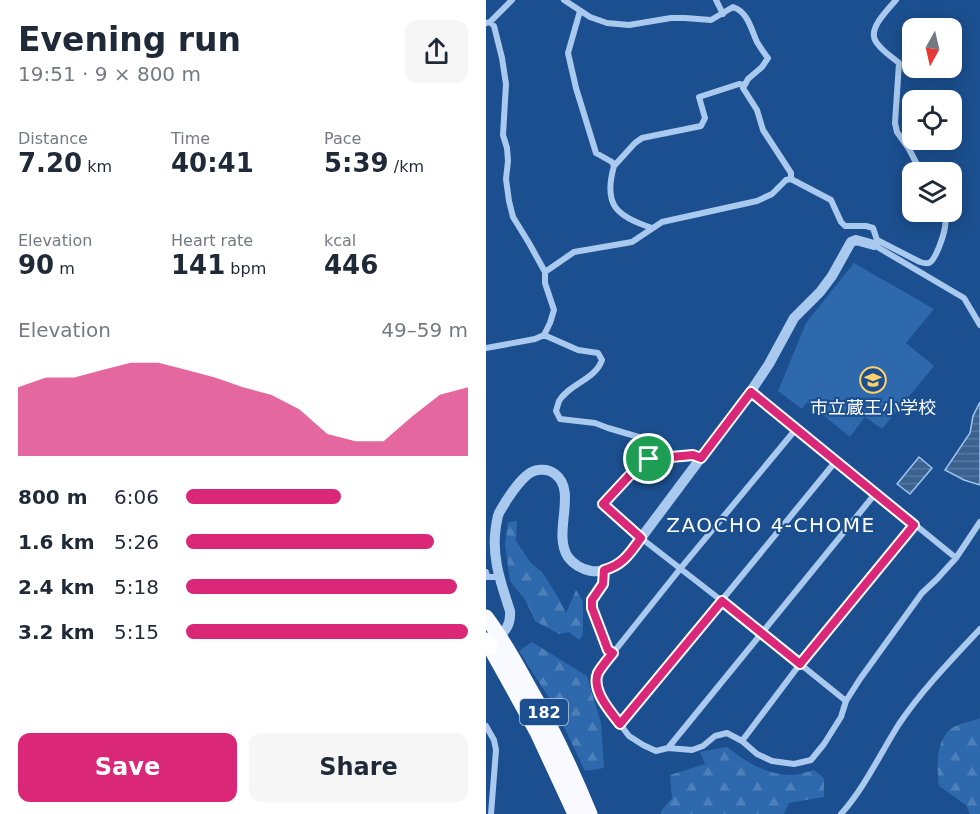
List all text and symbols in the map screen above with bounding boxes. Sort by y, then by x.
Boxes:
north arrow [902,18,962,78]
map controls [902,18,962,222]
text: Evening run [18,20,241,59]
button: share [405,20,468,83]
text: 19:51 · 9 × 800 m [18,62,201,86]
button: locate [902,90,962,150]
text: Distance [18,129,88,148]
text: Time [171,129,210,148]
text: Pace [324,129,361,148]
text: 7.20 [18,148,82,178]
text: 40:41 [171,148,254,178]
text: 5:39 [324,148,389,178]
text: km [82,157,112,176]
text: /km [389,157,424,176]
button: layers [902,162,962,222]
text: Elevation [18,231,92,250]
text: Heart rate [171,231,253,250]
text: kcal [324,231,356,250]
text: 90 [18,250,54,280]
text: 141 [171,250,225,280]
text: 446 [324,250,378,280]
text: m [54,259,75,278]
text: bpm [225,259,266,278]
text: Elevation [18,318,111,342]
text: 49–59 m [381,318,468,342]
school or university icon: 市立蔵王小学校 [858,365,888,395]
place label: 市立蔵王小学校 [810,397,936,418]
pin [623,433,674,484]
icon: arrive [632,442,665,475]
text: 800 m [18,485,88,509]
text: 6:06 [114,485,159,509]
district label: ZAOCHO 4-CHOME [666,513,876,537]
text: 1.6 km [18,530,95,554]
text: 5:26 [114,530,159,554]
text: 2.4 km [18,575,95,599]
text: 5:18 [114,575,159,599]
text: 3.2 km [18,620,95,644]
text: 5:15 [114,620,159,644]
road number: 182 [520,699,568,725]
button: Save [18,733,237,802]
button: Share [249,733,468,802]

